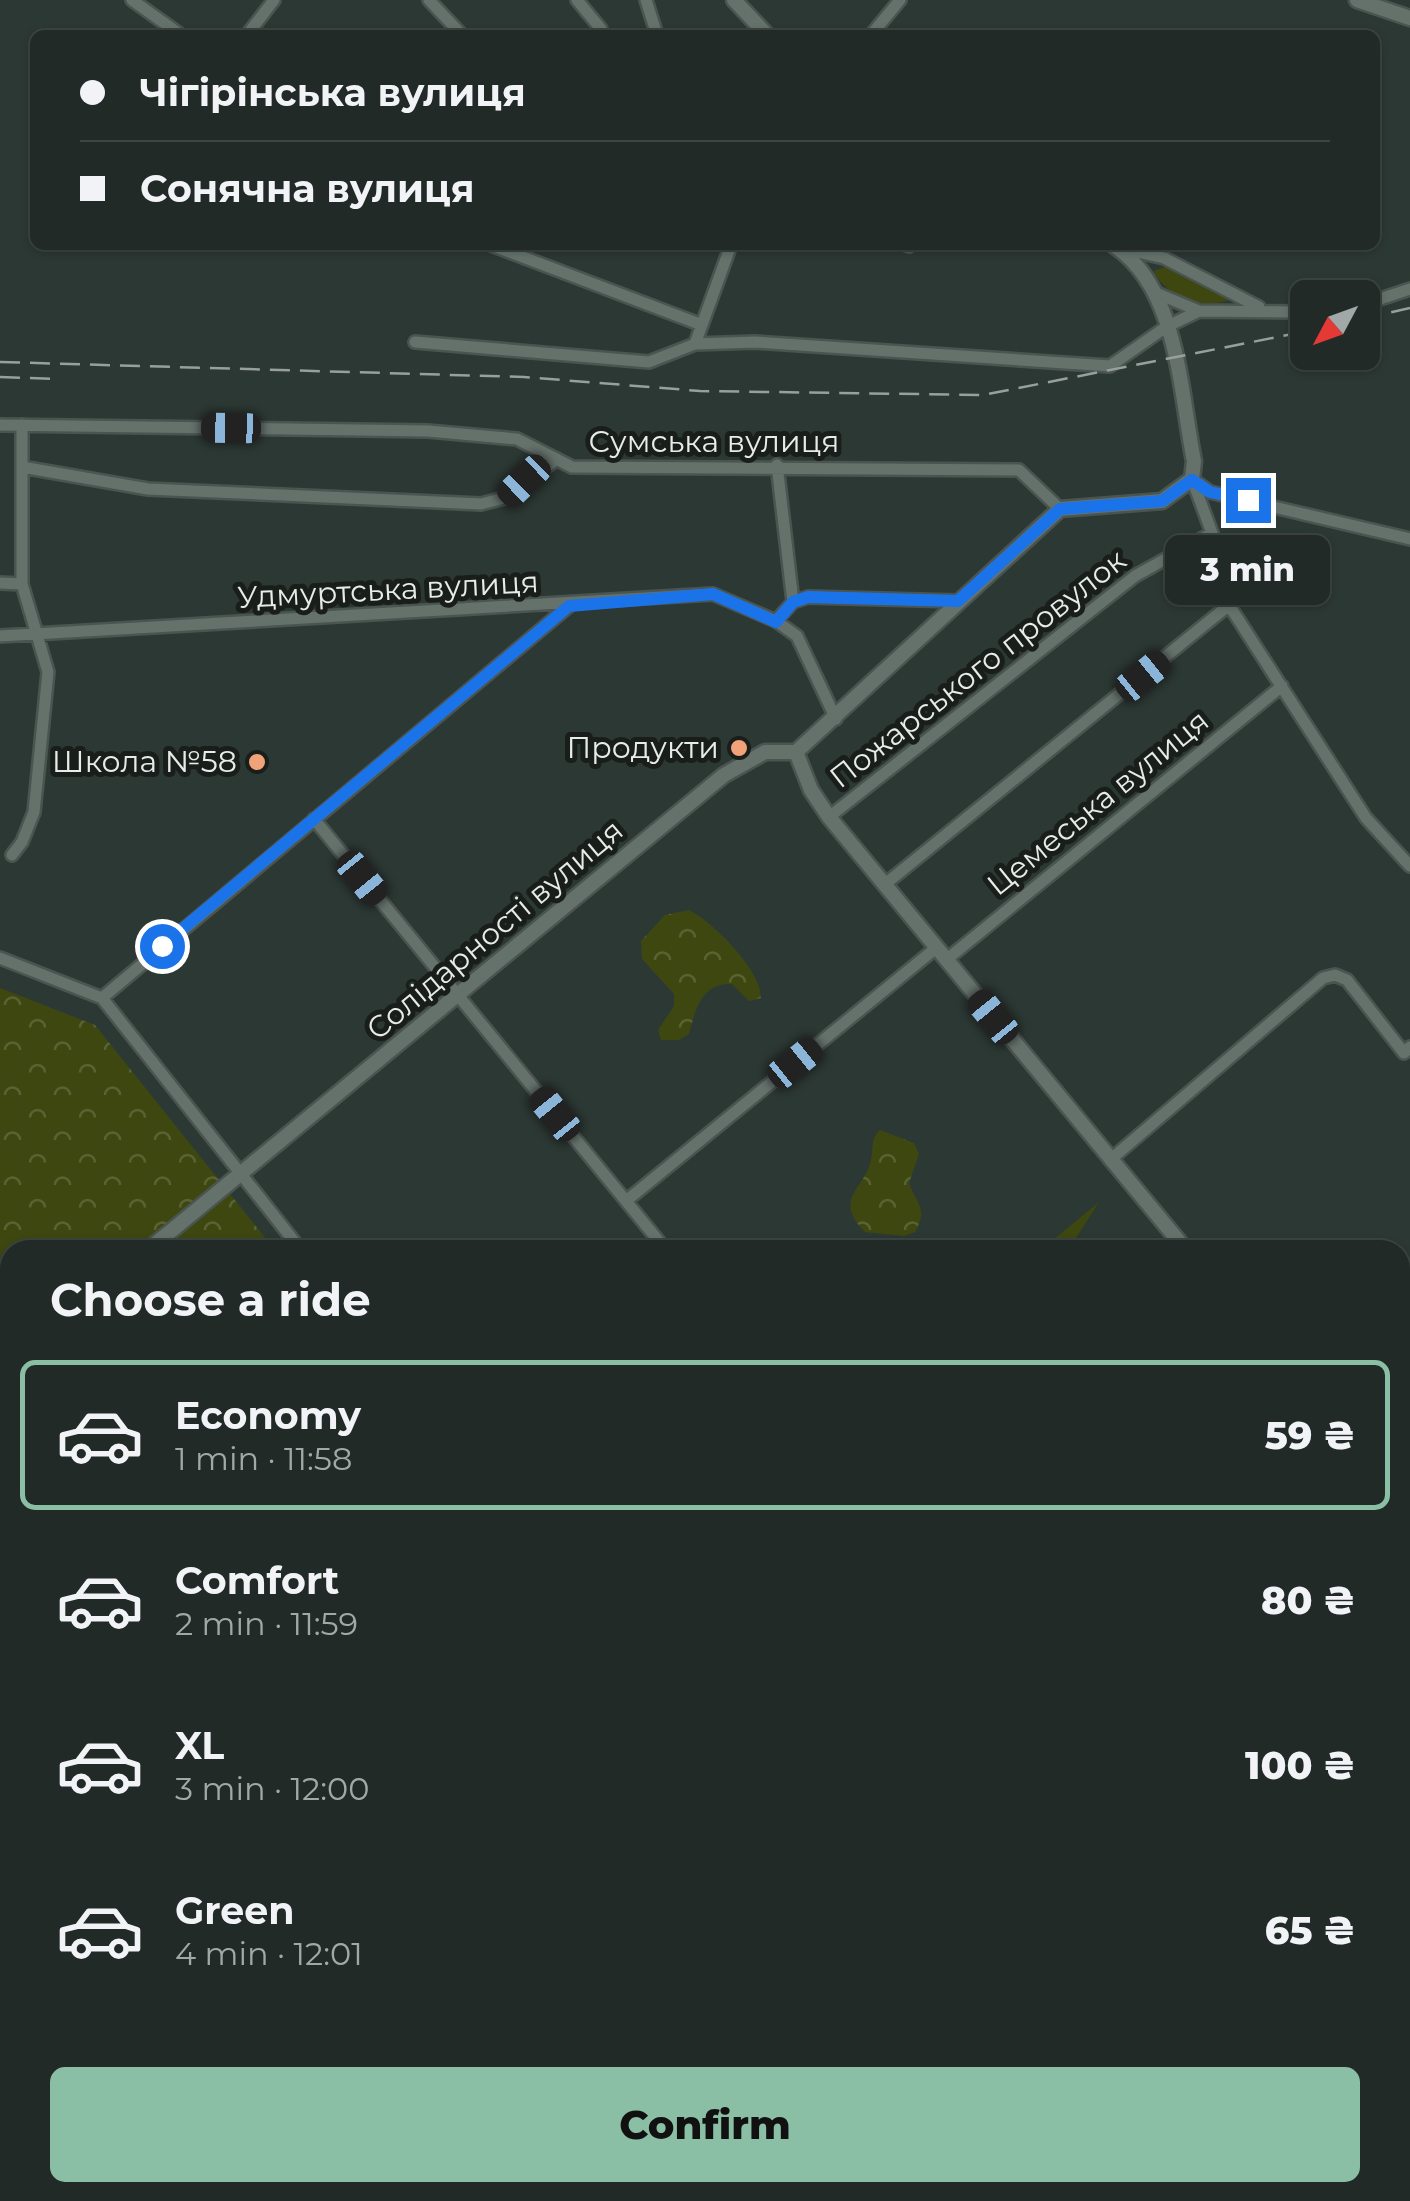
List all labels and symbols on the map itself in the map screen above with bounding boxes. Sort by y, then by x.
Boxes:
north arrow [1290,280,1380,370]
car [201,412,261,444]
street label: Сумська вулиця [589,423,839,460]
car [492,449,556,513]
route end [1226,478,1271,523]
callout: 3 min [1166,535,1330,605]
street label: Пожарського провулок [822,541,1134,796]
street label: Удмуртська вулиця [236,563,540,616]
car [1110,645,1176,707]
street label: Цемеська вулиця [980,702,1216,903]
place label: Продукти [566,729,719,766]
marker: Продукти [728,737,750,759]
place label: Школа №58 [52,743,237,780]
marker: Школа №58 [246,751,268,773]
street label: Солідарності вулиця [359,812,630,1048]
car [331,845,393,911]
route start [140,924,185,969]
car [962,984,1024,1050]
car [762,1032,828,1094]
car [524,1081,586,1147]

